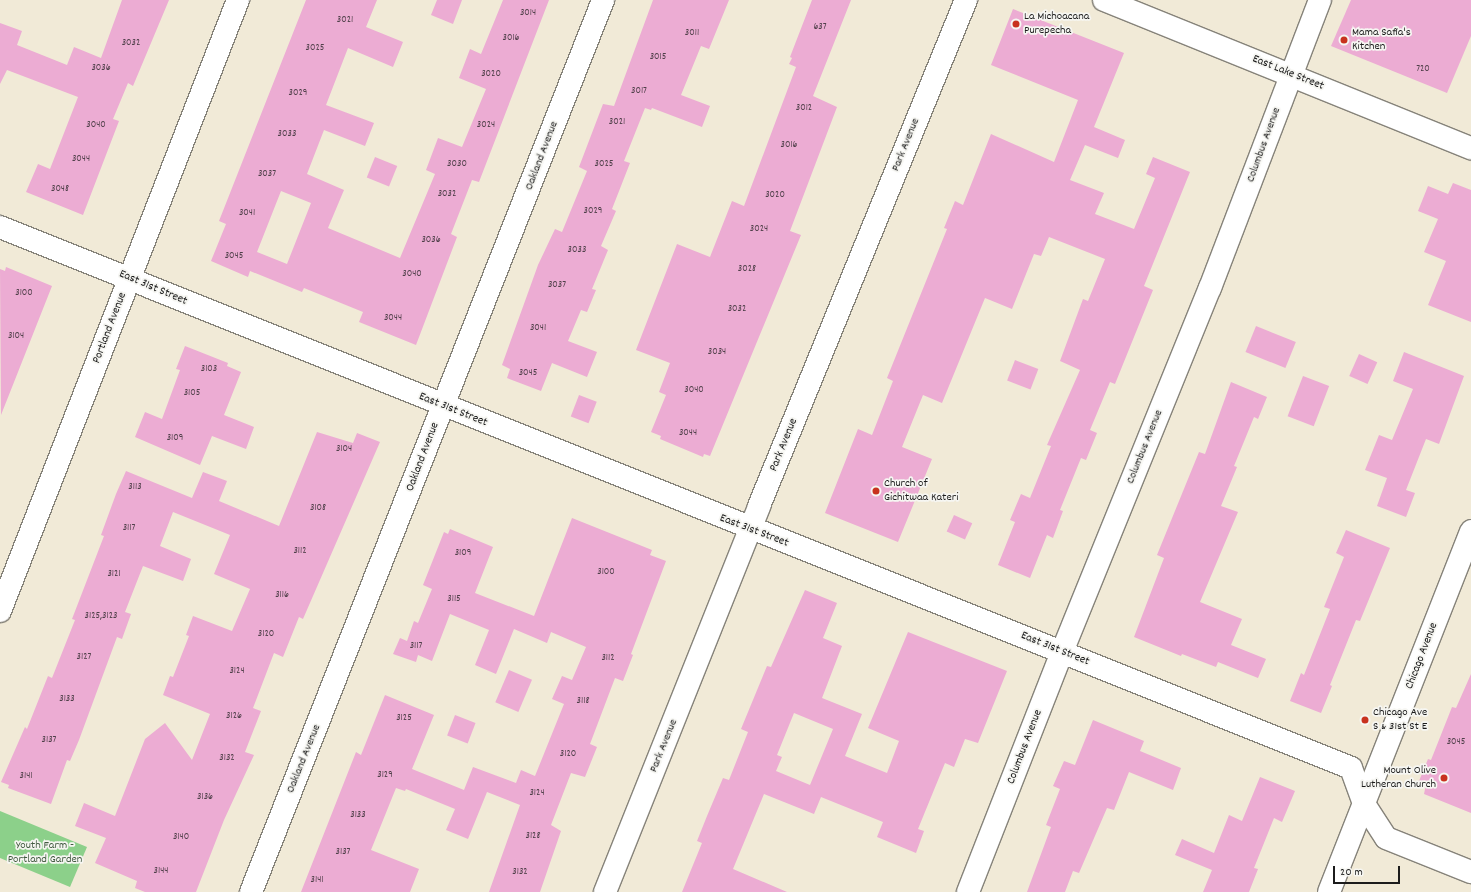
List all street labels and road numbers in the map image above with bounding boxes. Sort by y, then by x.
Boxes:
street label: East Lake Street [1250,52,1326,94]
street label: Columbus Avenue [1244,106,1284,184]
street label: Park Avenue [889,116,923,174]
street label: Oakland Avenue [522,119,562,193]
street label: East 31st Street [117,267,189,309]
street label: Portland Avenue [90,290,130,366]
street label: East 31st Street [417,390,489,430]
street label: Columbus Avenue [1124,408,1166,486]
street label: Park Avenue [767,416,801,474]
street label: Oakland Avenue [403,420,443,494]
street label: East 31st Street [718,511,790,551]
street label: Chicago Avenue [1403,621,1441,691]
street label: East 31st Street [1019,629,1091,669]
street label: Columbus Avenue [1004,708,1046,786]
street label: Park Avenue [647,717,681,775]
street label: Oakland Avenue [284,723,324,795]

